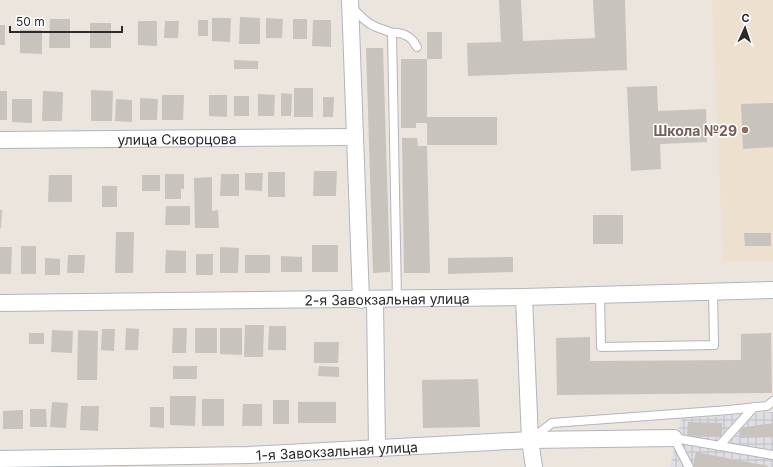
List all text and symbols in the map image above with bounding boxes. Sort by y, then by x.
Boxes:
scale bar [10,8,122,34]
north arrow [725,8,765,48]
text: С [741,11,750,25]
text: 50 m [16,14,45,29]
place label: Школа №29 [653,122,737,139]
marker: Школа №29 [740,125,750,135]
street label: улица Скворцова [117,129,237,148]
street label: 2-я Завокзальная улица [304,289,470,308]
street label: 1-я Завокзальная улица [255,437,418,463]

